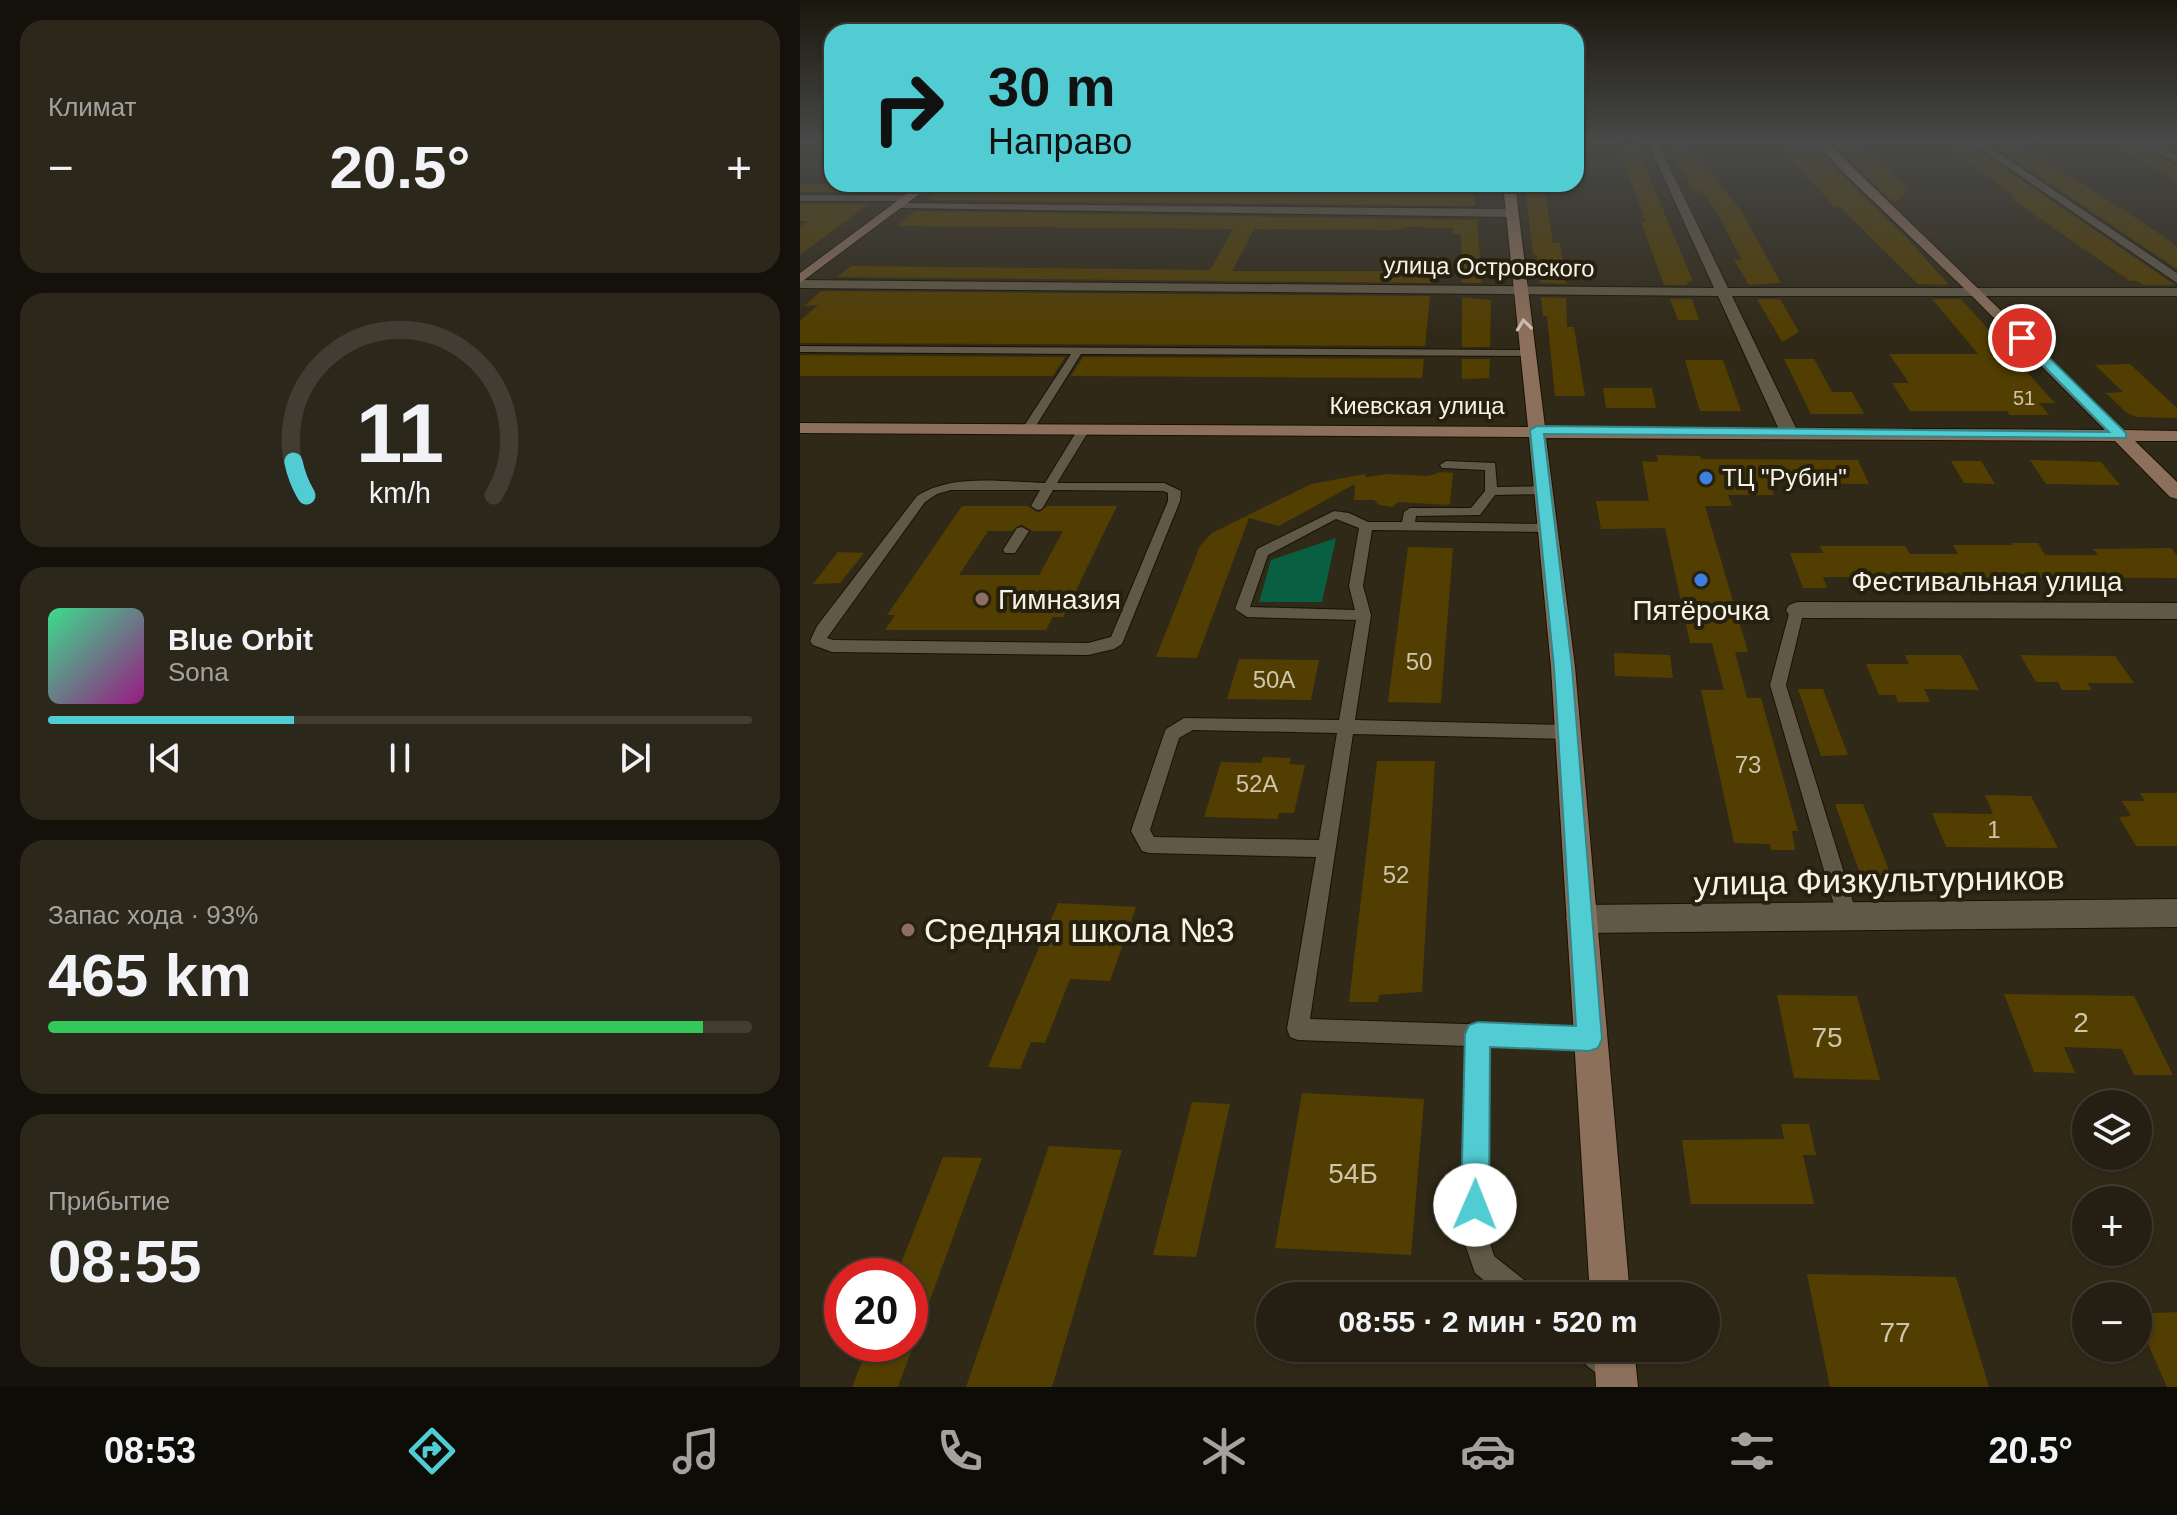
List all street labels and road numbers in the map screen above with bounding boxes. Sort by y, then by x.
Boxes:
street label: улица Островского [1383,251,1595,282]
street label: Киевская улица [1329,392,1505,419]
street label: Фестивальная улица [1851,566,2123,597]
street label: улица Физкультурников [1693,858,2065,902]

